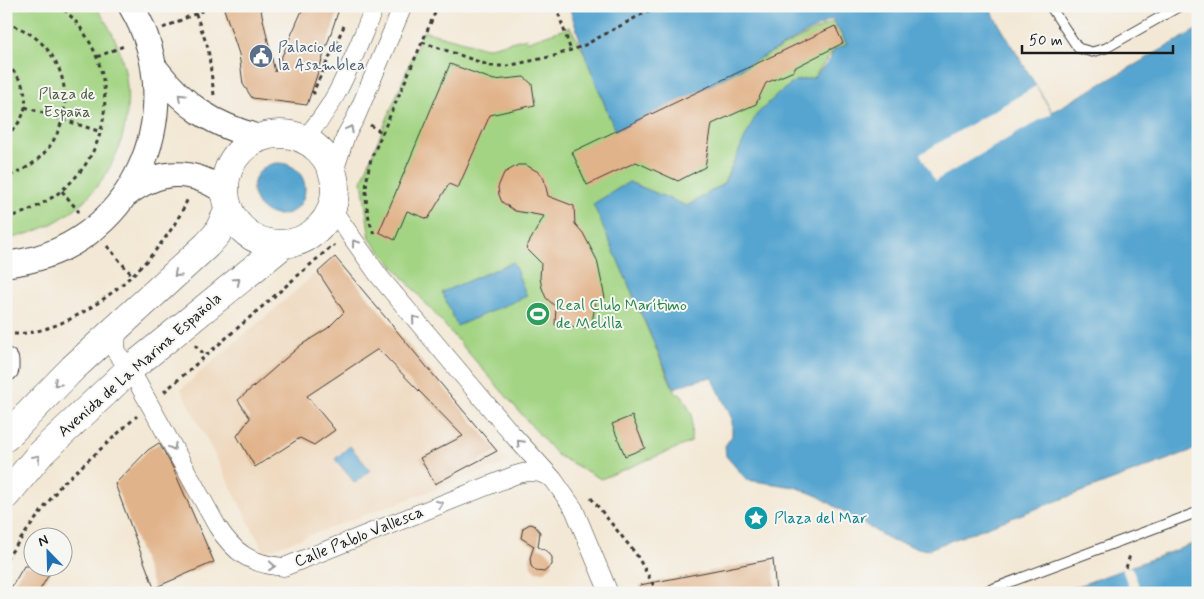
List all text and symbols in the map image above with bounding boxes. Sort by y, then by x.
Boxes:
scale bar [1022,22,1173,54]
text: 50 m [1029,31,1063,51]
place label: Palacio de la Asamblea [278,37,365,76]
public building icon: Palacio de la Asamblea [248,43,274,69]
park label: Plaza de España [39,84,96,123]
one-way arrow [178,94,187,103]
one-way arrow [344,125,354,134]
one-way arrow [352,239,361,249]
one-way arrow [174,268,183,277]
one-way arrow [232,277,241,286]
street label: Avenida de La Marina Española [54,288,226,442]
place label: Real Club Marítimo de Melilla [556,295,687,334]
sports icon: Real Club Marítimo de Melilla [525,301,551,327]
one-way arrow [412,315,421,324]
one-way arrow [54,377,63,386]
one-way arrow [517,439,526,448]
one-way arrow [167,442,177,451]
one-way arrow [31,454,40,463]
one-way arrow [435,500,444,511]
street label: Calle Pablo Vallesca [291,502,427,572]
place icon: Plaza del Mar [743,505,769,531]
place label: Plaza del Mar [774,508,867,529]
north arrow [22,526,72,576]
text: N [36,531,51,551]
one-way arrow [268,560,276,571]

